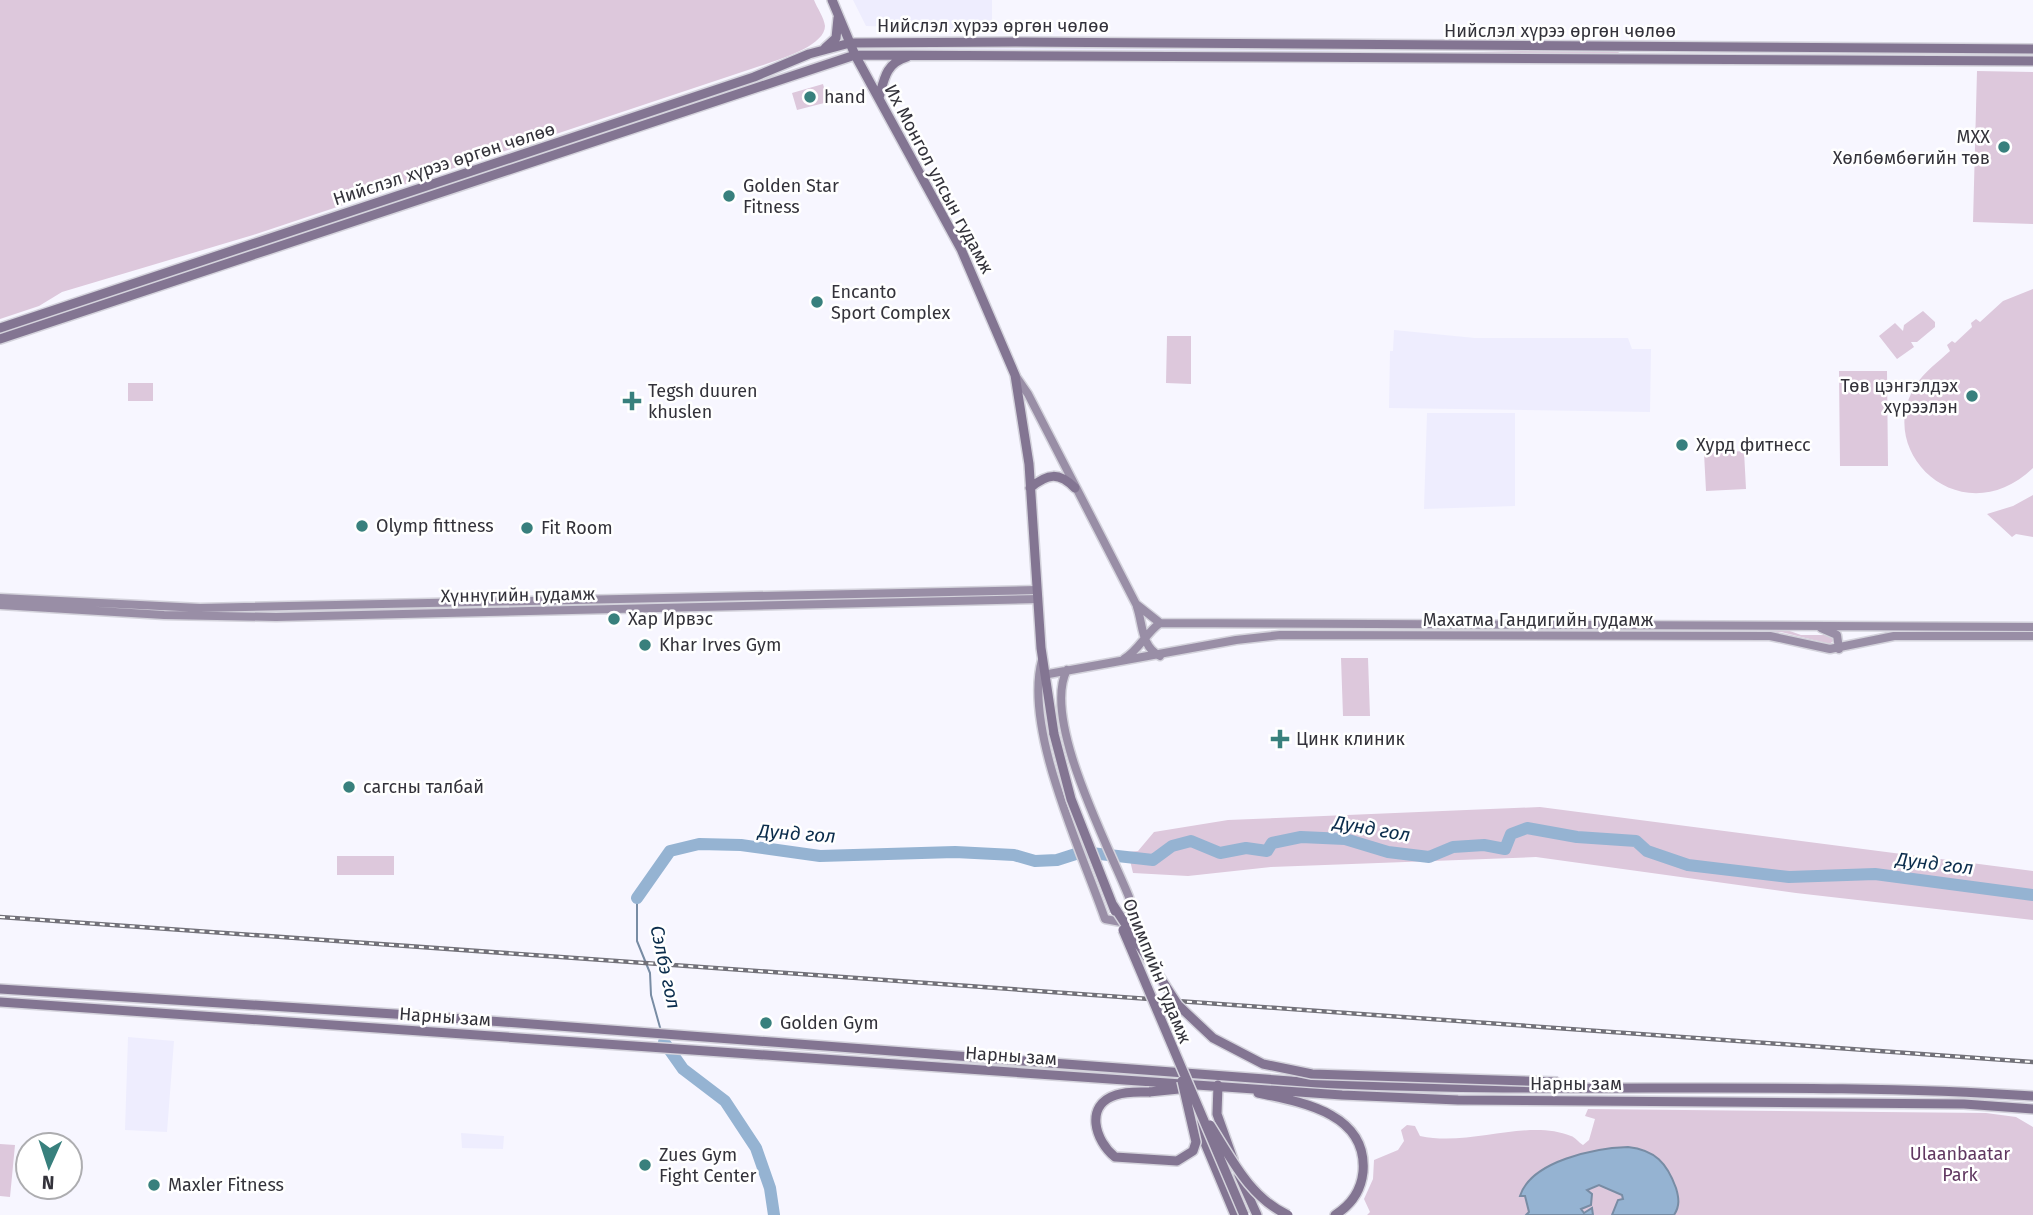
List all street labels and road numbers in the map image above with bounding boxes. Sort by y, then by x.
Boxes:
street label: Нийслэл хүрээ өргөн чөлөө [877,15,1109,37]
street label: Нийслэл хүрээ өргөн чөлөө [1444,20,1676,42]
street label: Их Монгол улсын гудамж [880,81,998,277]
street label: Нийслэл хүрээ өргөн чөлөө [330,118,558,210]
street label: Хүннүгийн гудамж [441,583,596,607]
street label: Махатма Гандигийн гудамж [1423,609,1653,631]
street label: Олимпийн гудамж [1118,895,1196,1047]
street label: Нарны зам [398,1003,492,1031]
street label: Нарны зам [964,1042,1058,1070]
street label: Нарны зам [1530,1073,1622,1095]

